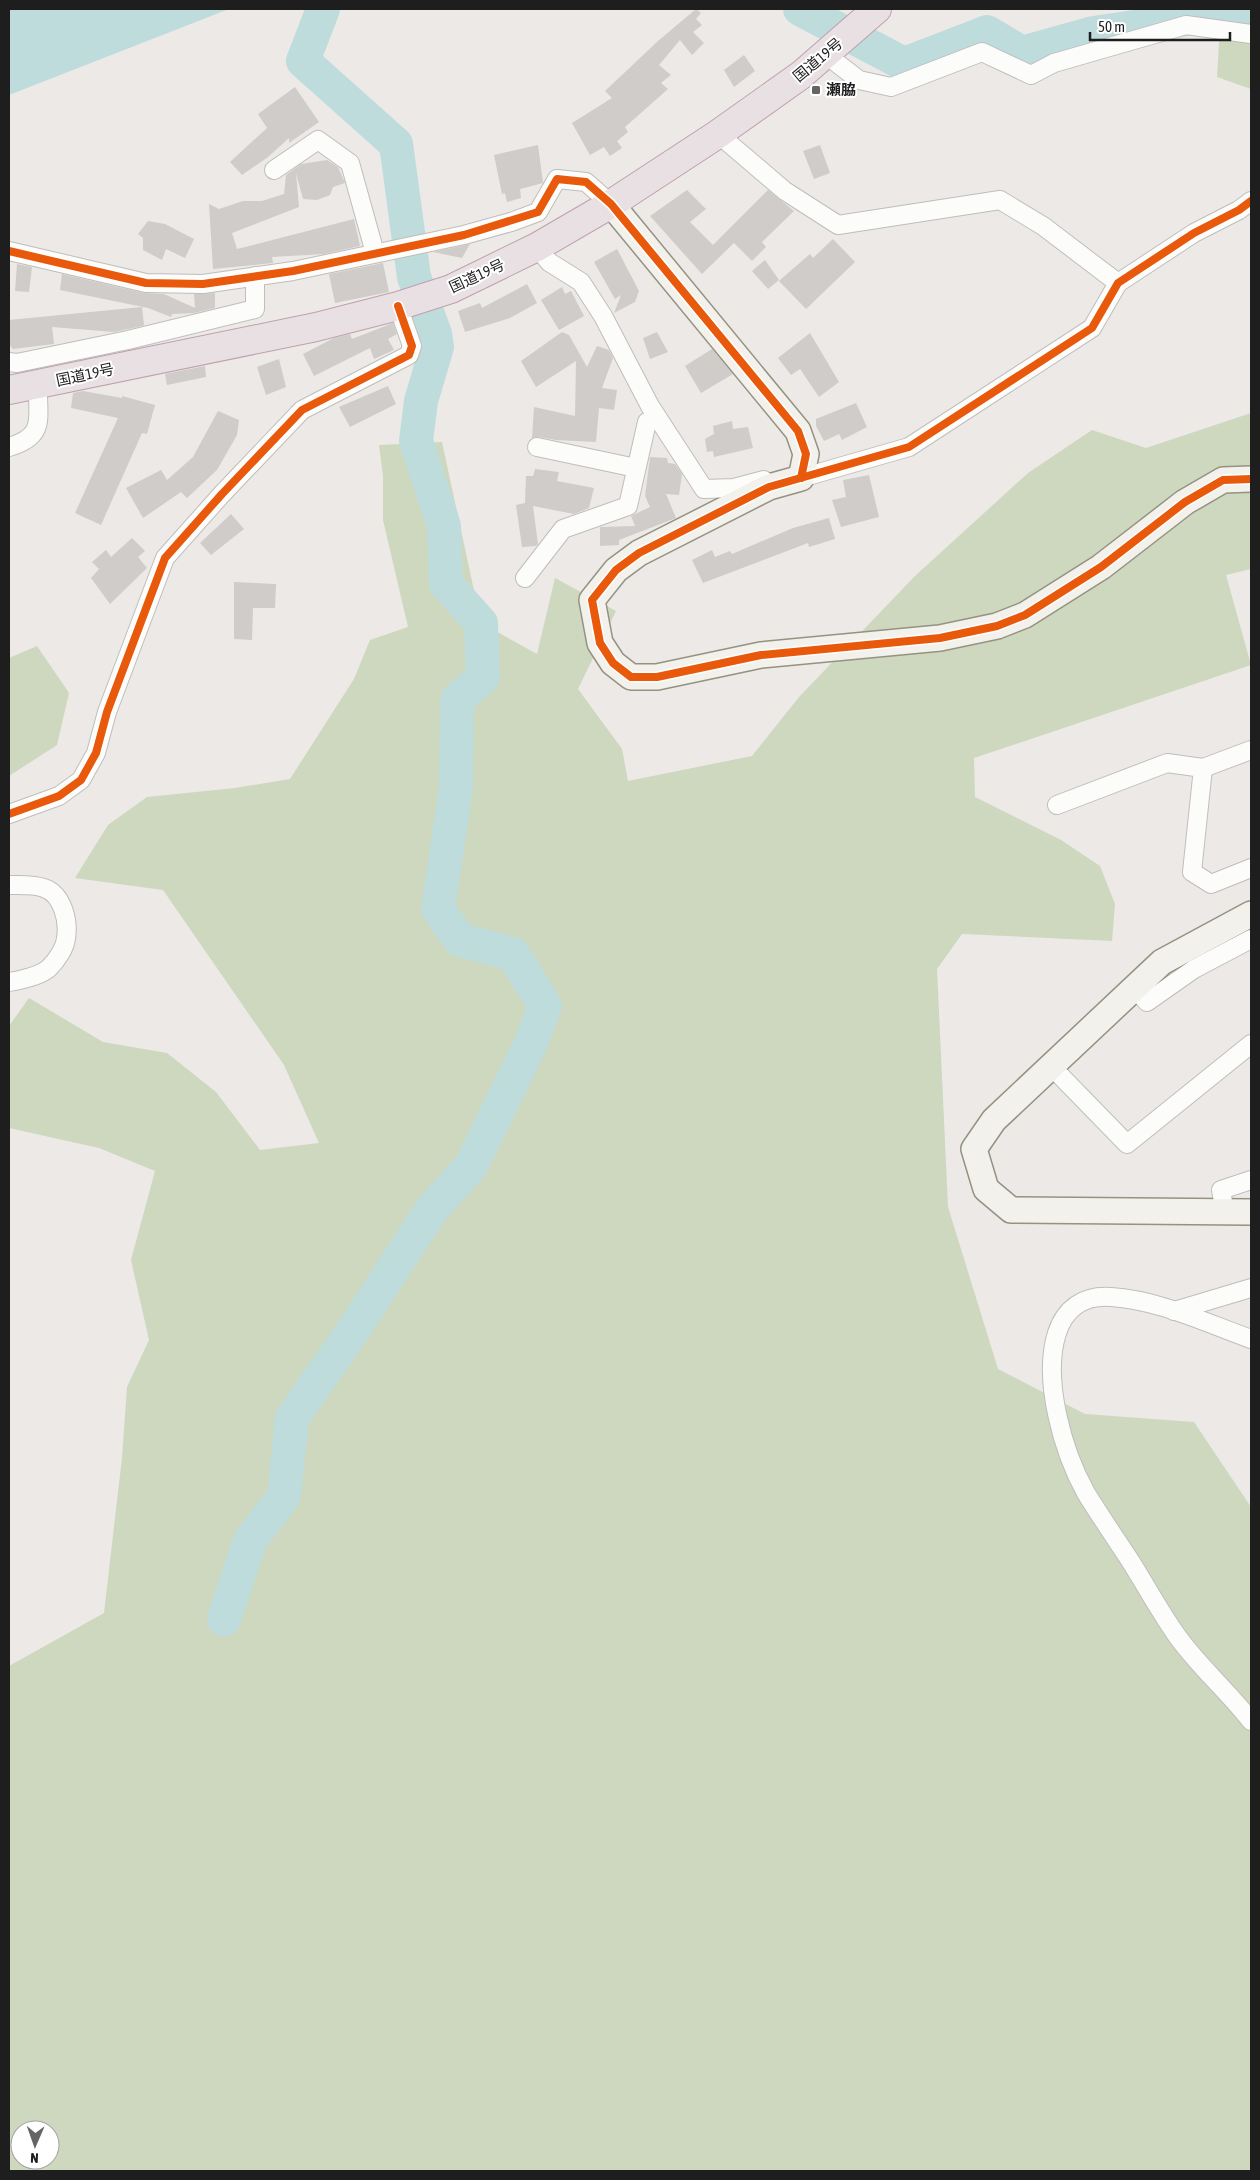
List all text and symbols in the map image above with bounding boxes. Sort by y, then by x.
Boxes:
scale bar [1090,10,1230,42]
text: 50 m [1098,18,1125,35]
street label: 国道19号 [790,34,846,85]
place label: 瀬脇 [826,81,856,98]
marker: 瀬脇 [810,84,822,96]
street label: 国道19号 [446,255,507,296]
street label: 国道19号 [54,360,116,389]
north arrow [10,2120,60,2170]
text: N [30,2150,39,2166]

